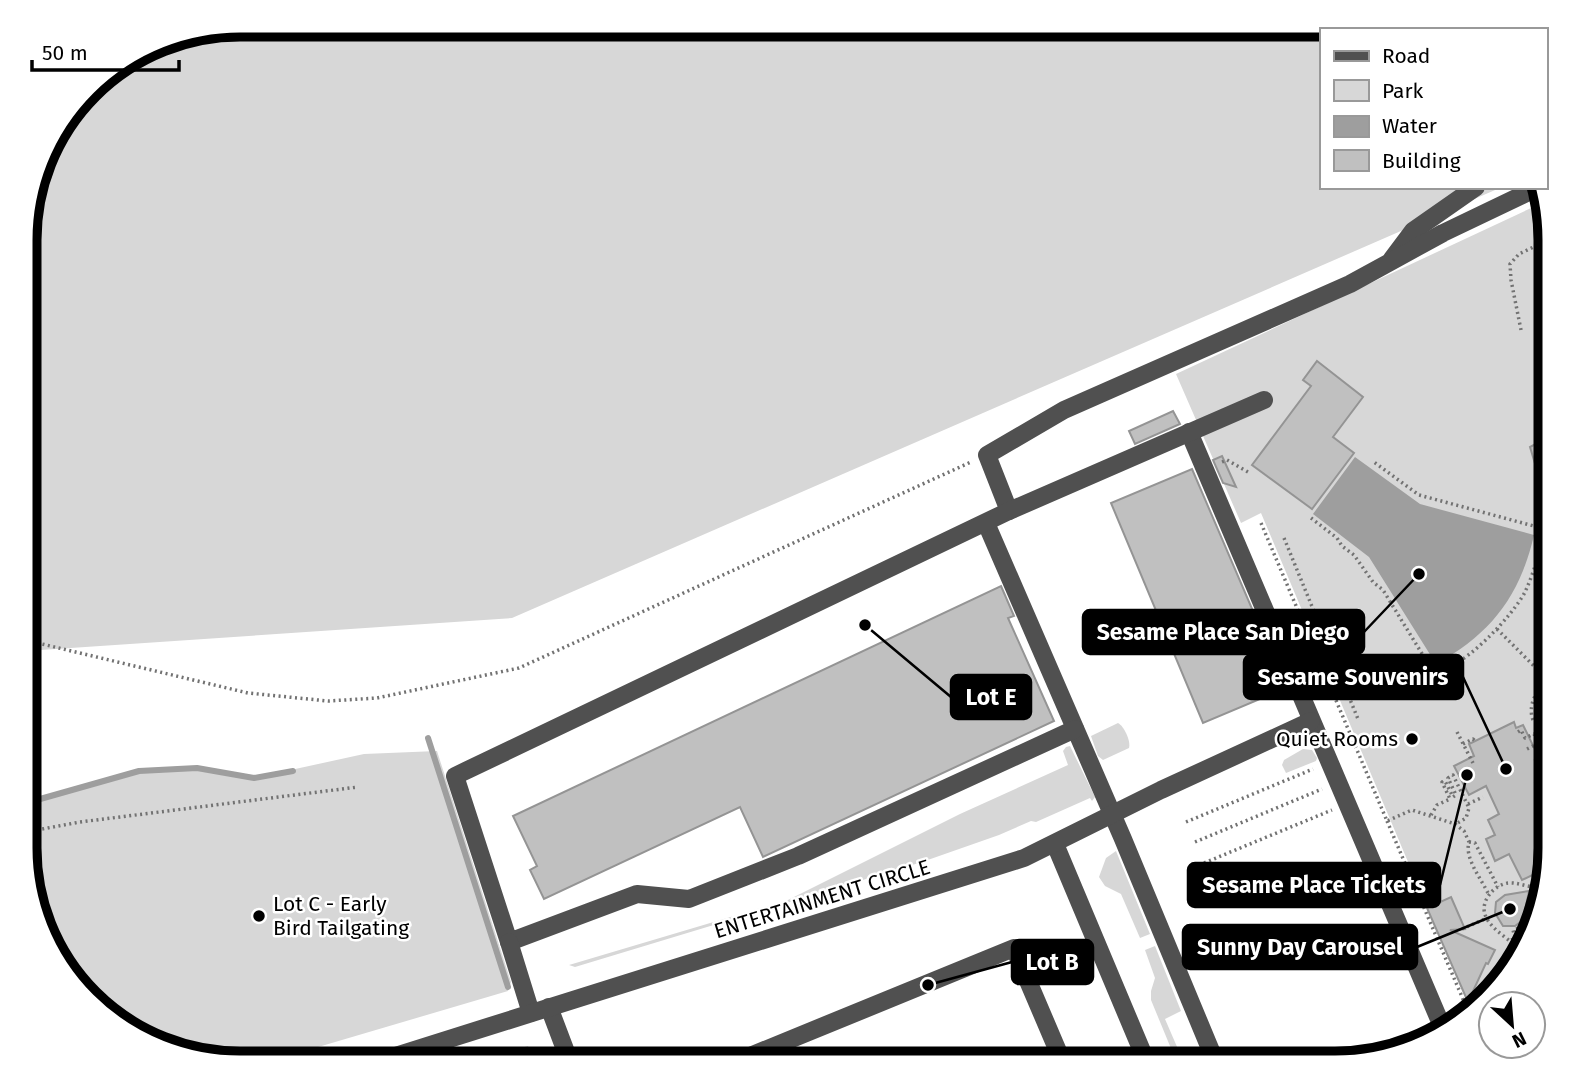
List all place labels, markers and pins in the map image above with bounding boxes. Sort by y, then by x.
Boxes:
callout: Sesame Place San Diego [1083,610,1364,654]
callout: Sesame Souvenirs [1244,655,1463,699]
callout: Lot E [951,675,1031,719]
place label: Quiet Rooms [1276,726,1398,752]
marker: Quiet Rooms [1404,731,1420,747]
callout: Sesame Place Tickets [1188,863,1440,907]
place label: Lot C - Early Bird Tailgating [273,891,409,941]
marker: Lot C - Early Bird Tailgating [251,908,267,924]
callout: Sunny Day Carousel [1183,925,1417,969]
callout: Lot B [1012,940,1093,984]

